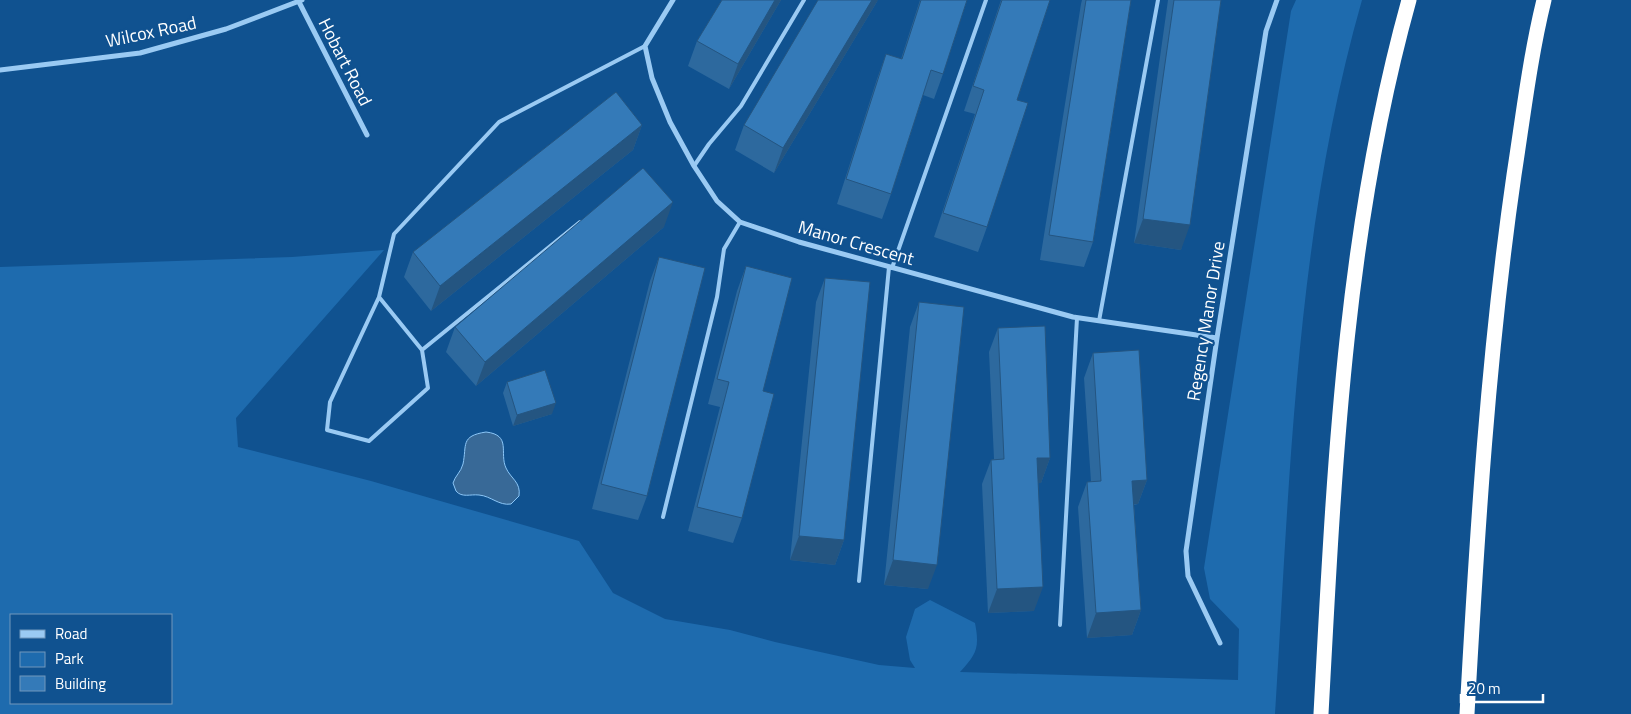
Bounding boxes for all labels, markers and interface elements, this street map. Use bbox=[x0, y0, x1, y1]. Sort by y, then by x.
street label: Wilcox Road bbox=[103, 9, 199, 54]
street label: Hobart Road bbox=[312, 13, 379, 110]
street label: Manor Crescent bbox=[795, 213, 918, 272]
street label: Regency Manor Drive bbox=[1180, 239, 1231, 403]
legend bbox=[10, 614, 172, 704]
text: Road bbox=[55, 622, 87, 645]
text: Park bbox=[55, 647, 84, 670]
text: Building bbox=[55, 672, 106, 695]
scale bar bbox=[1461, 672, 1544, 704]
text: 20 m bbox=[1468, 677, 1501, 700]

